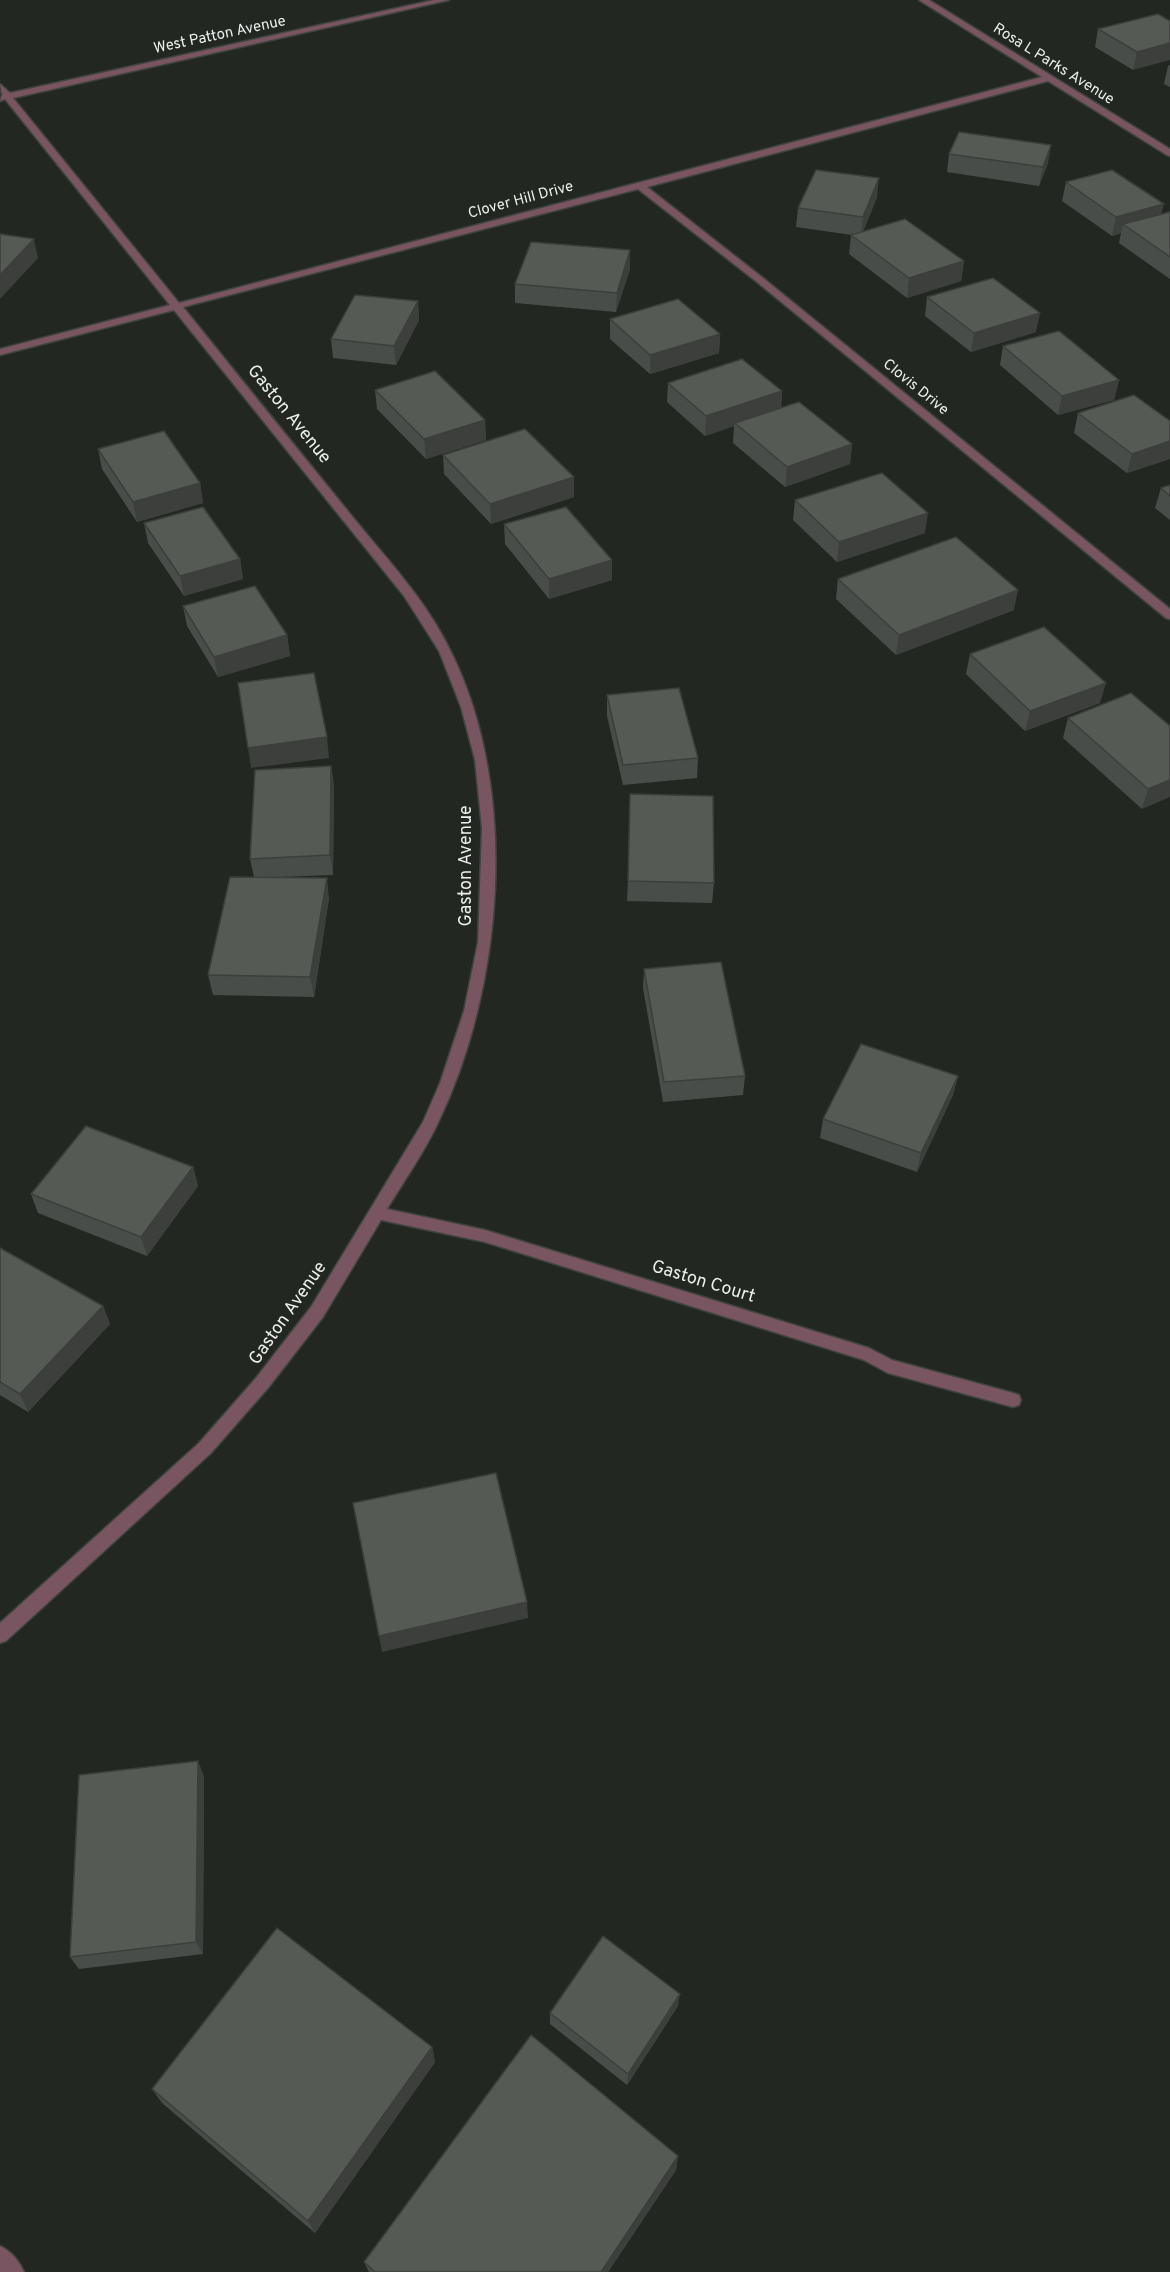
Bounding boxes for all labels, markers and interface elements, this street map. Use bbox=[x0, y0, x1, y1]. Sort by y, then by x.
street label: West Patton Avenue bbox=[152, 13, 288, 59]
street label: Rosa L Parks Avenue bbox=[989, 20, 1117, 110]
street label: Clover Hill Drive bbox=[466, 178, 576, 224]
street label: Clovis Drive bbox=[878, 356, 952, 420]
street label: Gaston Avenue bbox=[241, 361, 335, 469]
street label: Gaston Avenue bbox=[456, 805, 478, 927]
street label: Gaston Court bbox=[649, 1257, 757, 1309]
street label: Gaston Avenue bbox=[245, 1258, 333, 1370]

